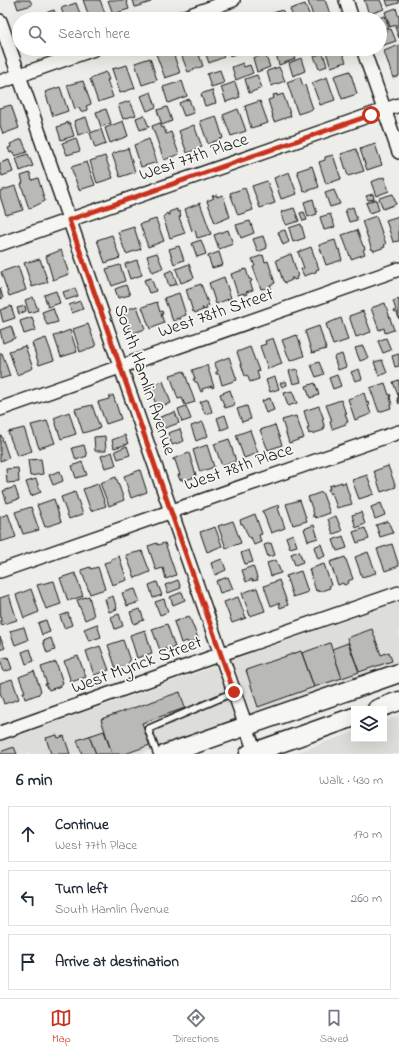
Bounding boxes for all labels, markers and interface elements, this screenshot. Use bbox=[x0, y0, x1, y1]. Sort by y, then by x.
search box bbox=[12, 12, 387, 56]
icon: search bbox=[26, 23, 48, 45]
text: Search here bbox=[58, 23, 130, 45]
route start bbox=[362, 106, 380, 124]
street label: West 77th Place bbox=[136, 127, 253, 189]
street label: West 78th Street bbox=[155, 282, 277, 346]
street label: South Hamlin Avenue bbox=[106, 301, 182, 460]
street label: West 78th Place bbox=[181, 437, 298, 499]
street label: West Myrick Street bbox=[68, 630, 206, 702]
route end bbox=[225, 683, 243, 701]
map controls bbox=[351, 706, 387, 742]
button: layers bbox=[351, 706, 387, 742]
text: 6 min bbox=[16, 768, 52, 793]
text: Walk · 430 m bbox=[319, 771, 383, 790]
text: Continue bbox=[55, 814, 109, 836]
icon: ahead bbox=[17, 823, 39, 845]
text: 170 m bbox=[354, 825, 382, 844]
text: West 77th Place bbox=[55, 836, 137, 855]
text: Turn left bbox=[55, 878, 108, 900]
icon: left bbox=[17, 887, 39, 909]
text: 260 m bbox=[351, 889, 382, 908]
text: South Hamlin Avenue bbox=[55, 900, 169, 919]
icon: arrive bbox=[17, 951, 39, 973]
text: Arrive at destination bbox=[55, 951, 179, 973]
tab: Map bbox=[50, 1007, 72, 1047]
tab: Directions bbox=[173, 1007, 219, 1047]
tab: Saved bbox=[320, 1007, 349, 1047]

